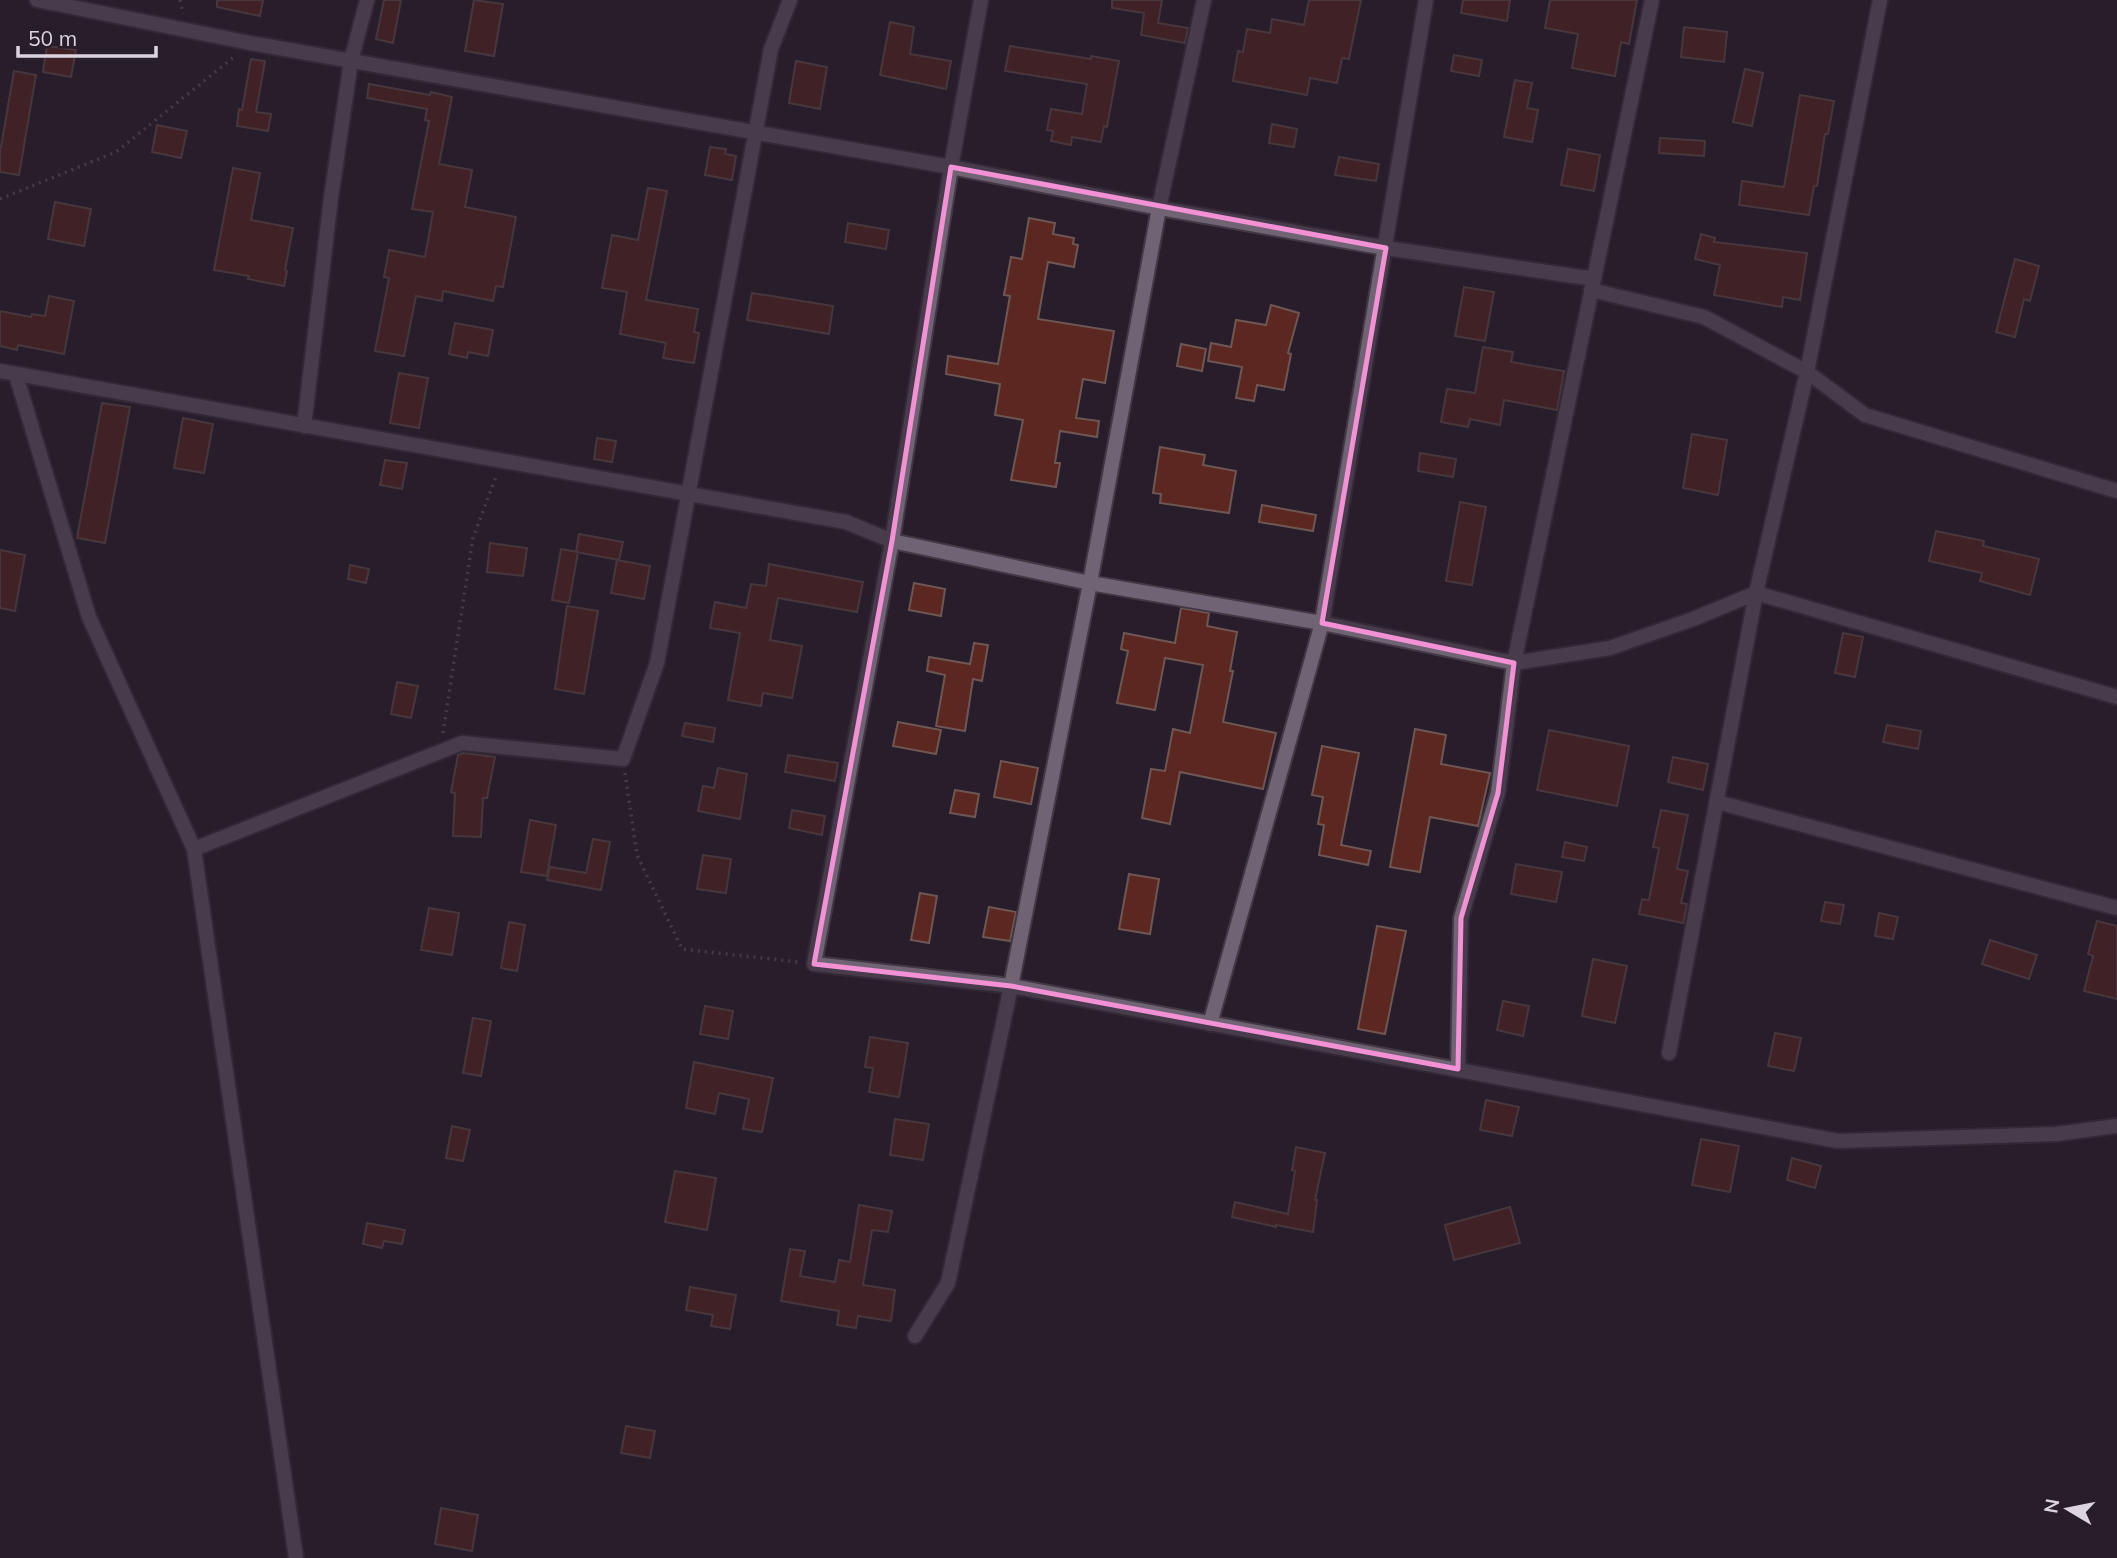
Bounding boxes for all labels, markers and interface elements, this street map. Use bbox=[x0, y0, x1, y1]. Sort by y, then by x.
scale bar bbox=[18, 14, 156, 58]
text: 50 m bbox=[28, 25, 77, 51]
north arrow bbox=[2033, 1474, 2103, 1544]
text: N bbox=[2038, 1497, 2064, 1515]

